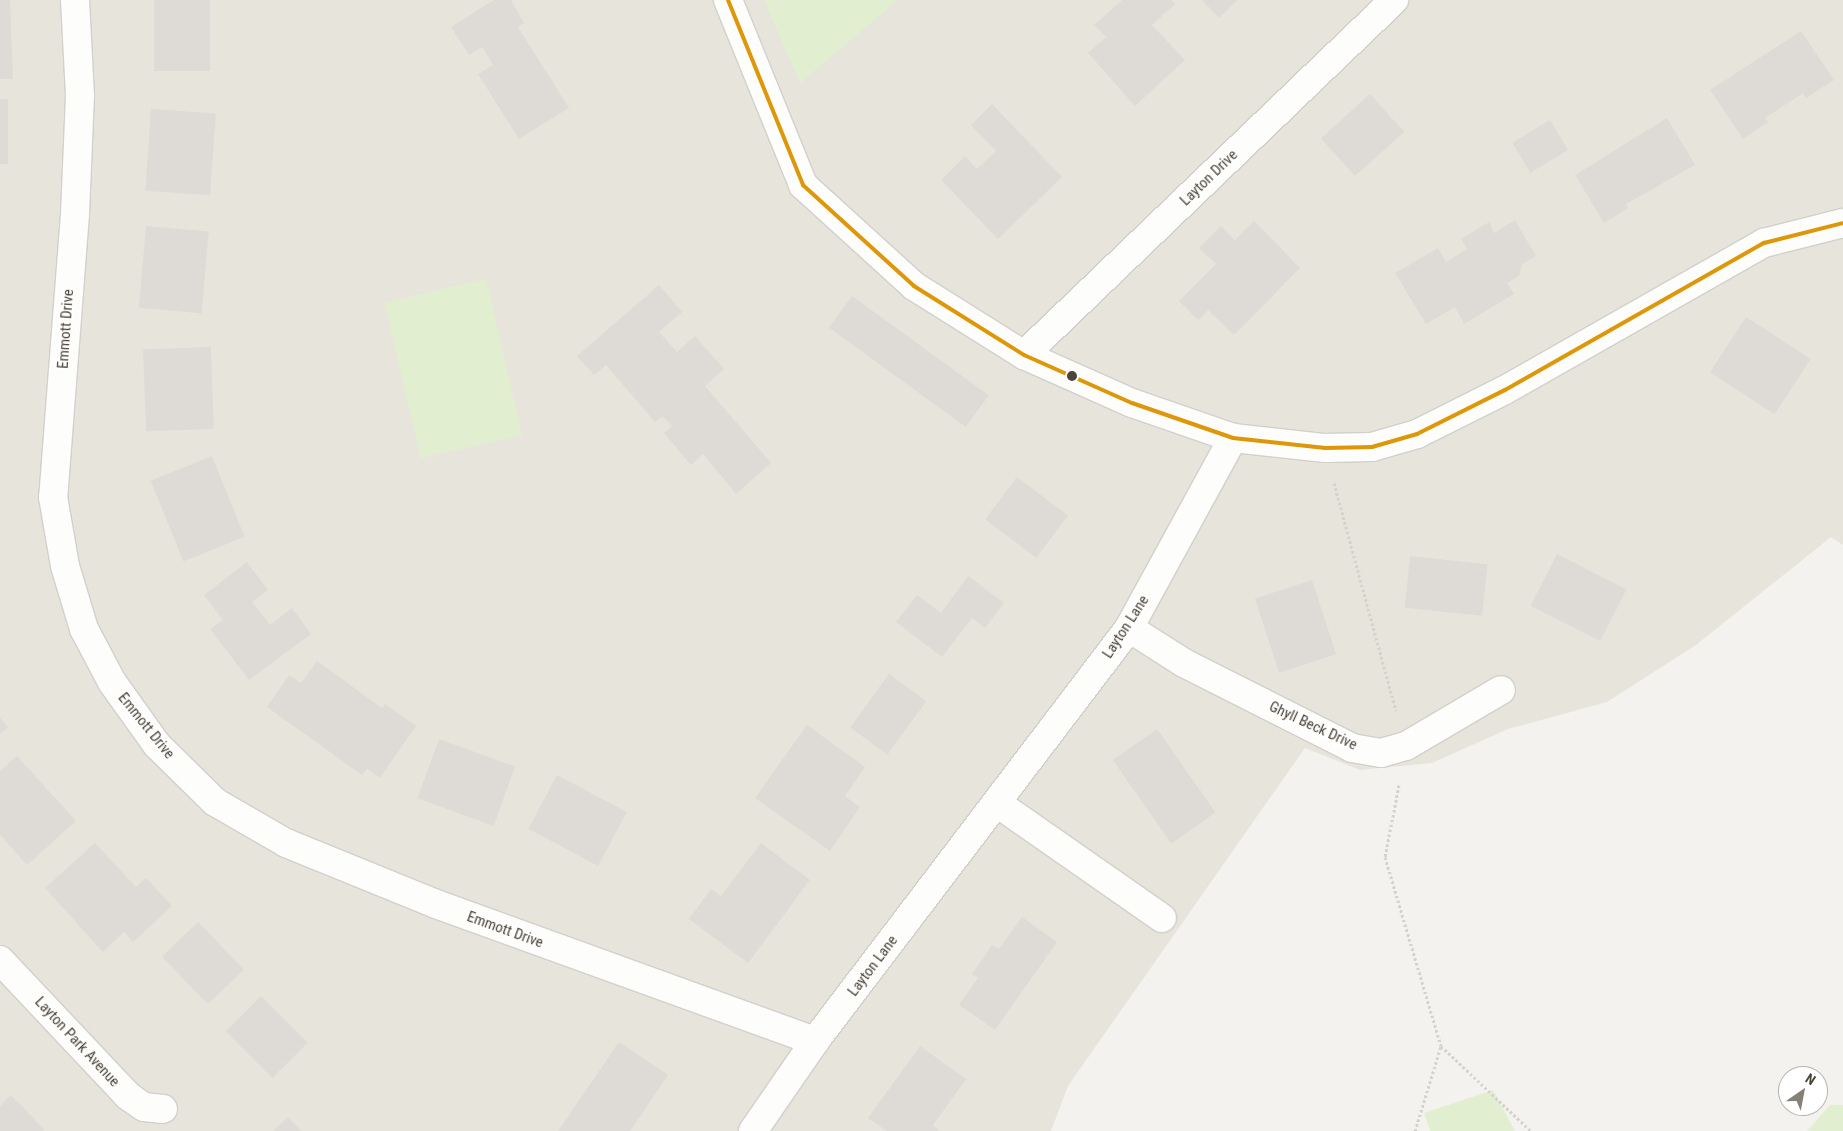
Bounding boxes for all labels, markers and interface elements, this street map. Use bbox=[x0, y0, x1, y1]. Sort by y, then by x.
street label: Layton Drive bbox=[1177, 146, 1241, 210]
street label: Emmott Drive bbox=[54, 289, 78, 369]
unlabelled marker bbox=[1067, 371, 1077, 381]
street label: Layton Lane bbox=[1099, 592, 1153, 662]
street label: Emmott Drive bbox=[114, 689, 178, 763]
street label: Ghyll Beck Drive bbox=[1266, 698, 1360, 754]
street label: Emmott Drive bbox=[464, 908, 546, 952]
street label: Layton Lane bbox=[844, 932, 902, 1000]
street label: Layton Park Avenue bbox=[31, 993, 123, 1091]
north arrow bbox=[1778, 1066, 1828, 1116]
text: N bbox=[1803, 1070, 1819, 1088]

